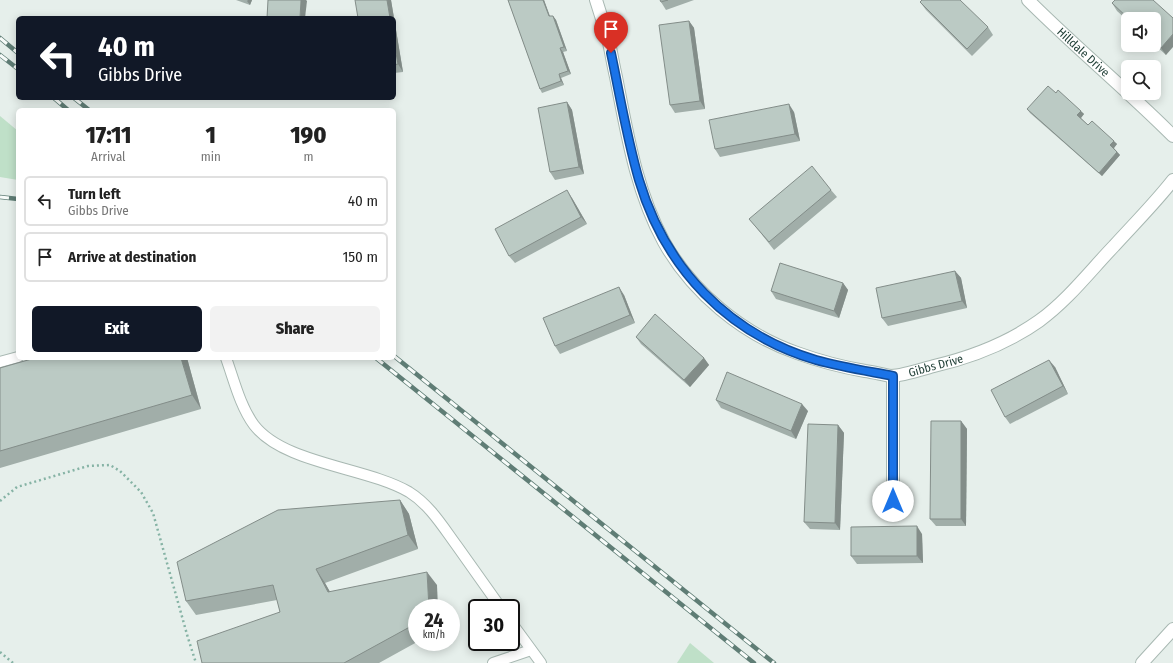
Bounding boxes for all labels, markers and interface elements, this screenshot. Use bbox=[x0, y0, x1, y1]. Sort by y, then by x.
pin bbox=[594, 12, 628, 53]
map controls bbox=[1121, 12, 1161, 100]
button: sound bbox=[1121, 12, 1161, 52]
icon: arrive bbox=[600, 18, 622, 40]
street label: Hilldale Drive bbox=[1054, 25, 1112, 80]
text: 40 m bbox=[98, 30, 155, 63]
icon: left bbox=[32, 32, 84, 84]
button: search bbox=[1121, 60, 1161, 100]
text: Gibbs Drive bbox=[98, 64, 182, 86]
text: 17:11 bbox=[85, 121, 131, 149]
text: 1 bbox=[206, 121, 216, 149]
text: 190 bbox=[290, 121, 327, 149]
text: Arrival bbox=[91, 149, 126, 164]
text: min bbox=[201, 149, 221, 164]
text: m bbox=[303, 149, 313, 164]
text: Turn left bbox=[68, 185, 121, 203]
icon: left bbox=[34, 190, 56, 212]
text: 40 m bbox=[348, 192, 378, 210]
text: Gibbs Drive bbox=[68, 203, 129, 218]
icon: arrive bbox=[34, 246, 56, 268]
text: Arrive at destination bbox=[68, 248, 196, 266]
text: 150 m bbox=[342, 248, 378, 266]
button: Exit bbox=[32, 306, 202, 352]
button: Share bbox=[210, 306, 380, 352]
street label: Gibbs Drive bbox=[907, 351, 965, 380]
position arrow bbox=[872, 480, 914, 522]
speed limit sign: 30 bbox=[468, 599, 520, 651]
text: 24 bbox=[424, 608, 444, 632]
text: km/h bbox=[423, 629, 445, 641]

